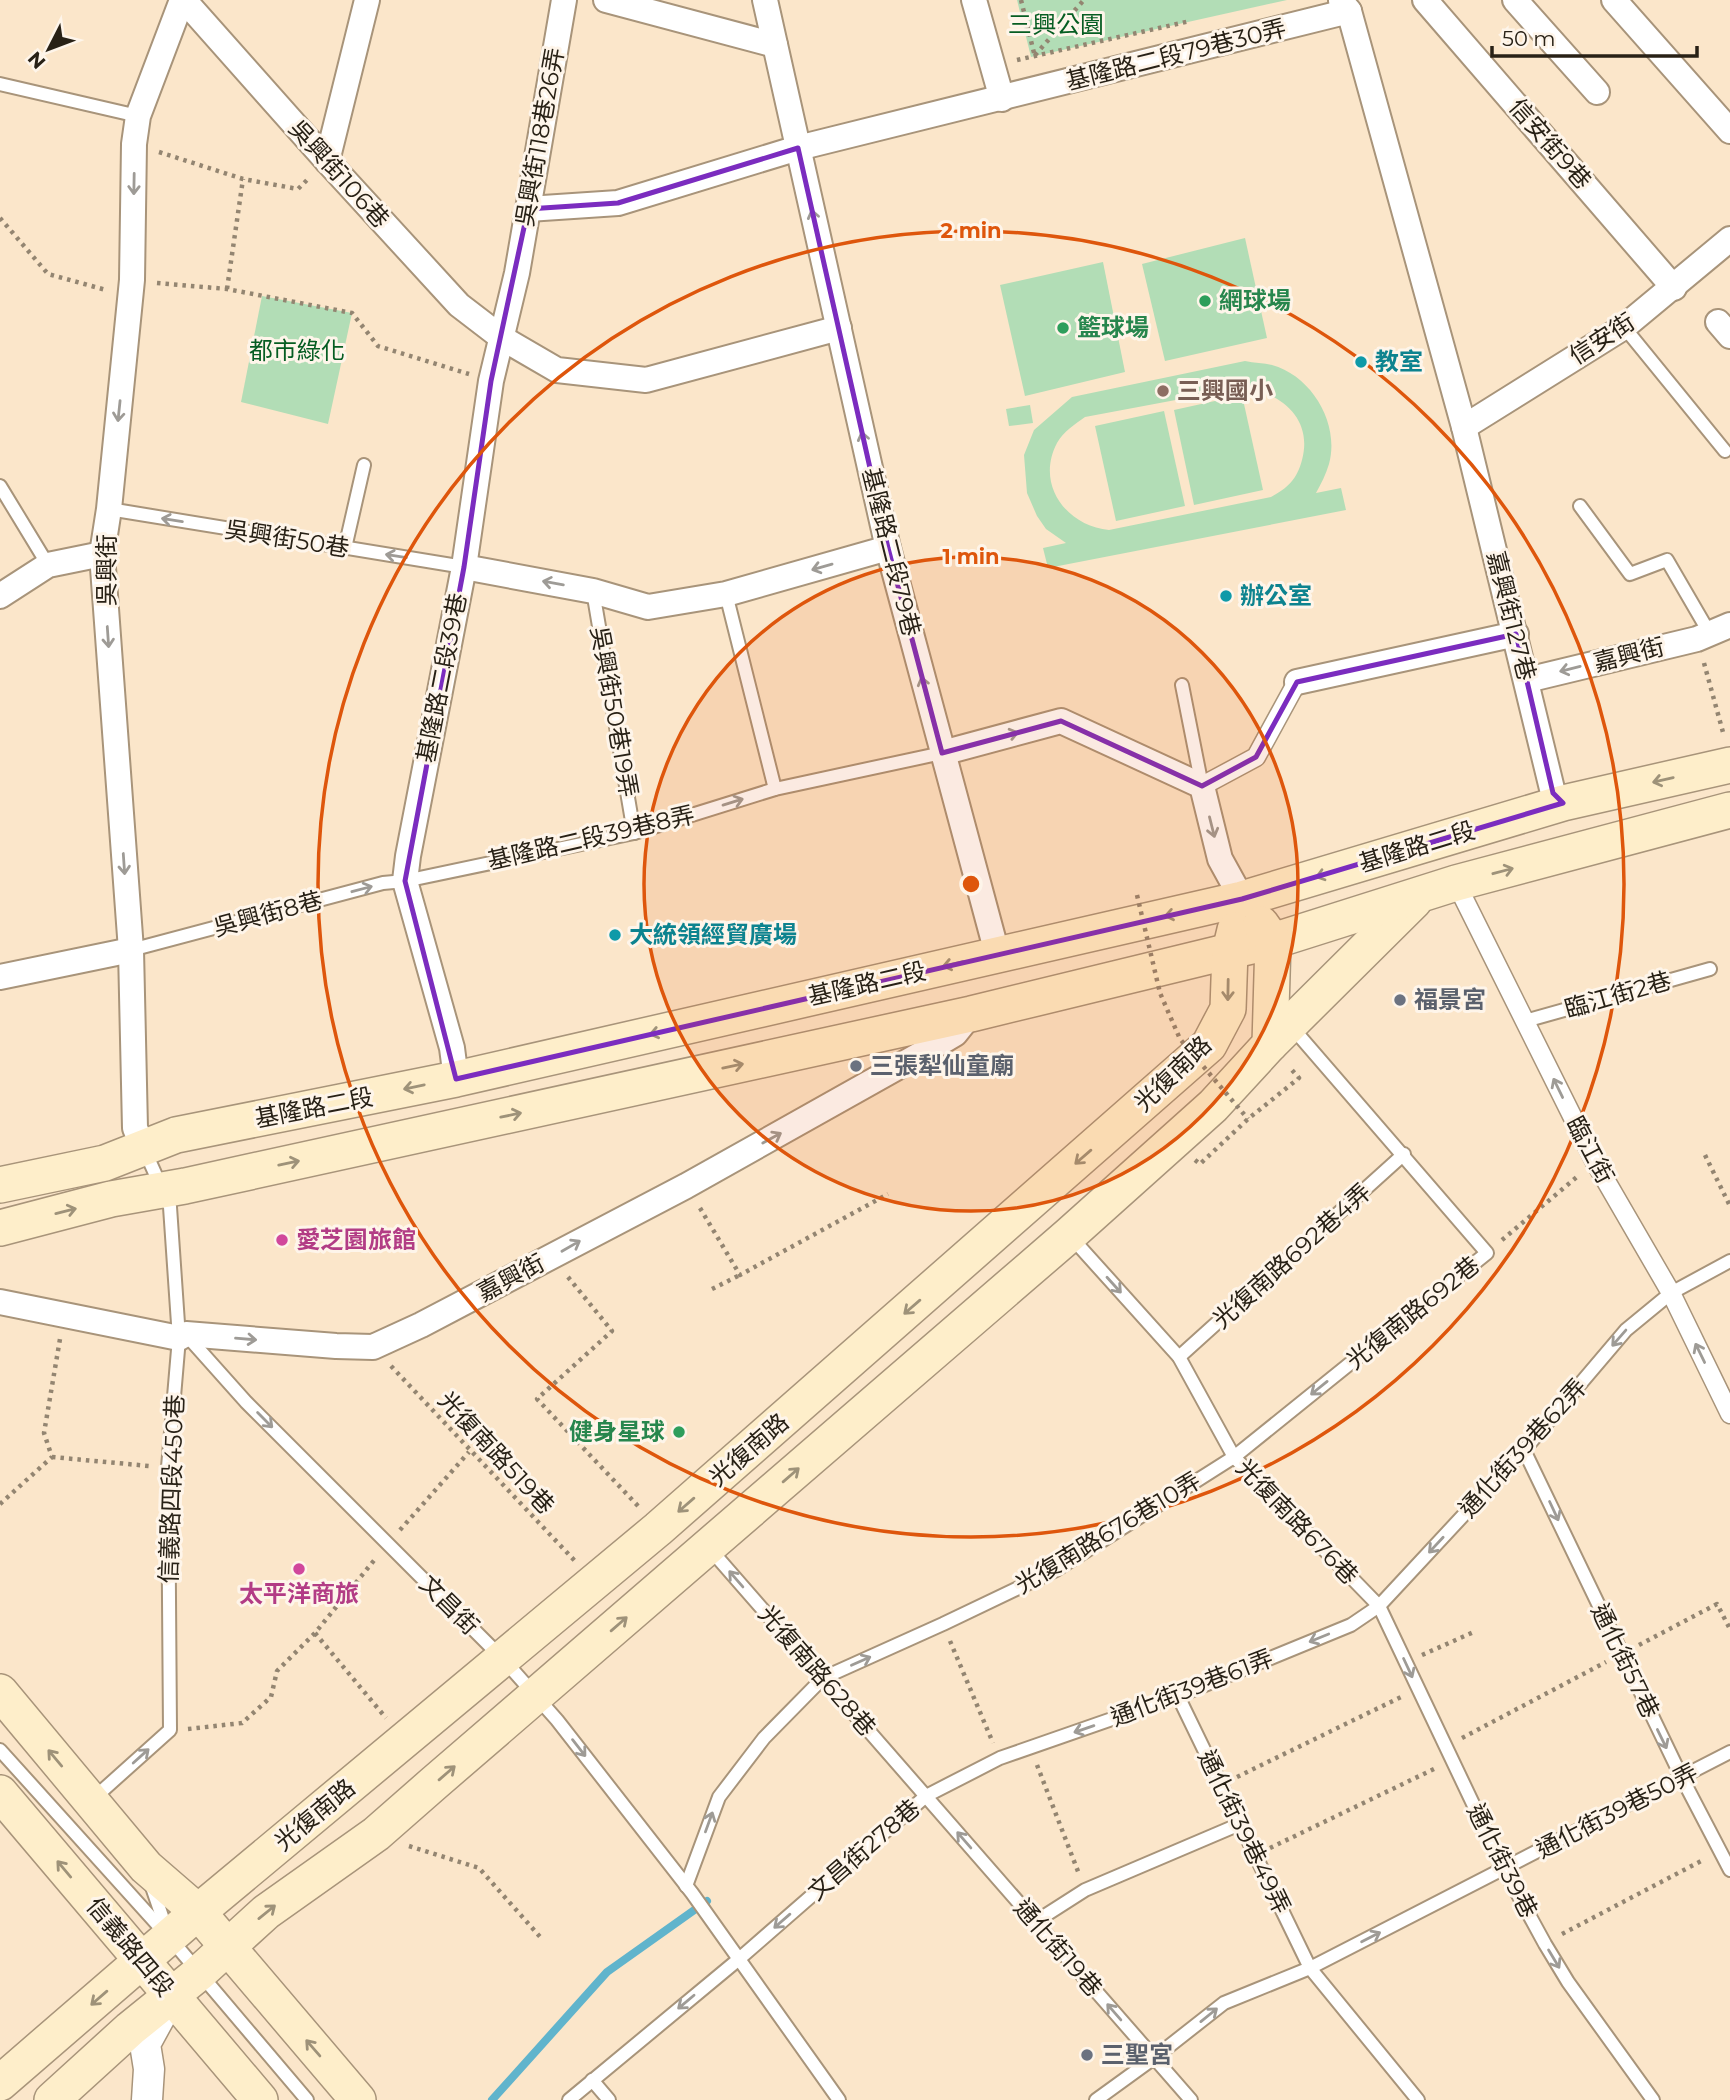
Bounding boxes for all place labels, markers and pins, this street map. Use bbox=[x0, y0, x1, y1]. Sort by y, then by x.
place label: 網球場 bbox=[1219, 286, 1291, 315]
marker: 網球場 bbox=[1197, 293, 1213, 309]
place label: 籃球場 bbox=[1077, 313, 1149, 342]
marker: 籃球場 bbox=[1055, 320, 1071, 336]
place label: 教室 bbox=[1375, 347, 1423, 376]
marker: 教室 bbox=[1353, 354, 1369, 370]
place label: 三興國小 bbox=[1177, 376, 1273, 405]
marker: 三興國小 bbox=[1155, 383, 1171, 399]
place label: 辦公室 bbox=[1240, 581, 1312, 610]
marker: 辦公室 bbox=[1218, 588, 1234, 604]
centre of rings bbox=[959, 872, 983, 896]
place label: 大統領經貿廣場 bbox=[629, 920, 797, 949]
marker: 大統領經貿廣場 bbox=[607, 927, 623, 943]
place label: 福景宮 bbox=[1414, 985, 1486, 1014]
marker: 福景宮 bbox=[1392, 992, 1408, 1008]
place label: 三張犁仙童廟 bbox=[870, 1051, 1014, 1080]
marker: 三張犁仙童廟 bbox=[848, 1058, 864, 1074]
place label: 愛芝園旅館 bbox=[296, 1225, 416, 1254]
marker: 愛芝園旅館 bbox=[274, 1232, 290, 1248]
place label: 健身星球 bbox=[569, 1417, 665, 1446]
marker: 健身星球 bbox=[671, 1424, 687, 1440]
marker: 太平洋商旅 bbox=[291, 1561, 307, 1577]
place label: 太平洋商旅 bbox=[239, 1579, 359, 1608]
place label: 三聖宮 bbox=[1101, 2040, 1173, 2069]
marker: 三聖宮 bbox=[1079, 2047, 1095, 2063]

